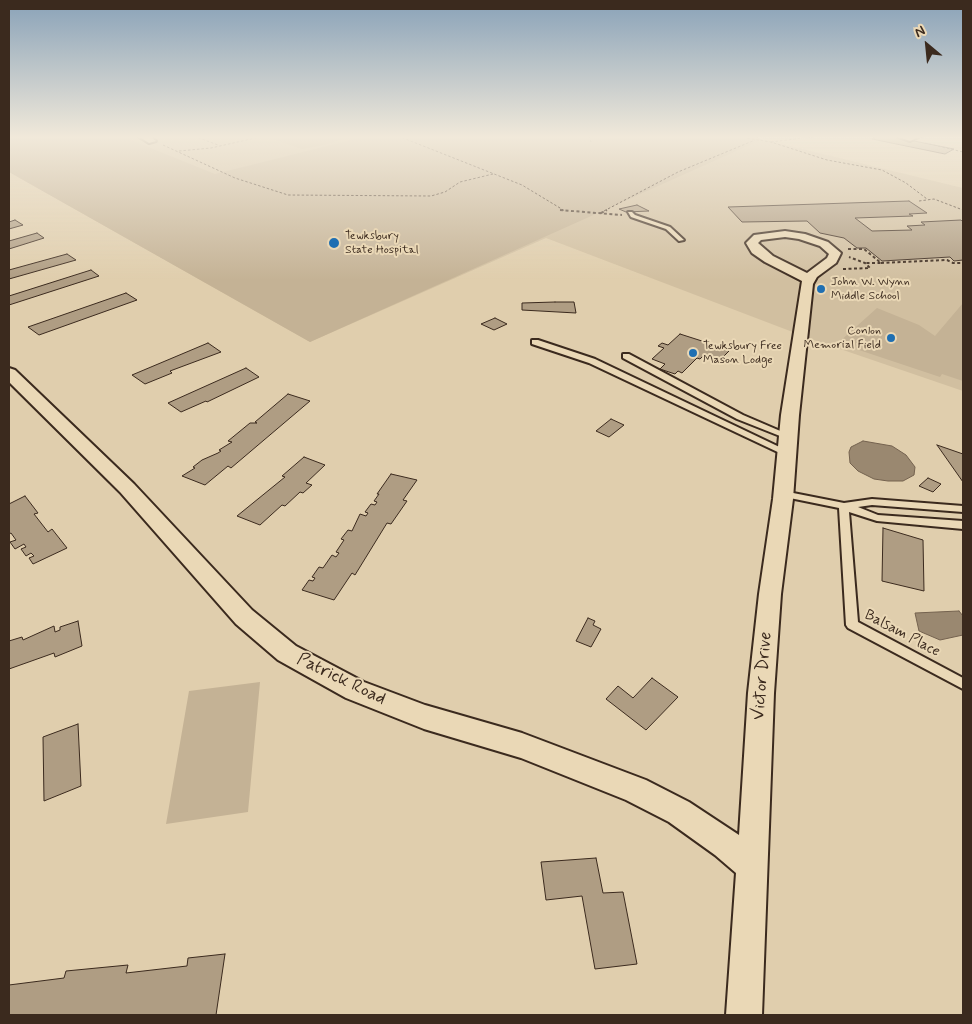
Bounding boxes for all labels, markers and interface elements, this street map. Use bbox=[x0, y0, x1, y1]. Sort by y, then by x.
north arrow bbox=[902, 20, 952, 70]
text: N bbox=[912, 22, 928, 42]
place label: Tewksbury State Hospital bbox=[345, 229, 419, 257]
marker: Tewksbury State Hospital bbox=[327, 236, 341, 250]
place label: John W. Wynn Middle School bbox=[831, 275, 910, 303]
marker: John W. Wynn Middle School bbox=[815, 283, 827, 295]
place label: Conlon Memorial Field bbox=[803, 324, 881, 352]
marker: Conlon Memorial Field bbox=[885, 332, 897, 344]
place label: Tewksbury Free Mason Lodge bbox=[703, 339, 782, 367]
marker: Tewksbury Free Mason Lodge bbox=[687, 347, 699, 359]
street label: Balsam Place bbox=[861, 607, 943, 661]
street label: Victor Drive bbox=[748, 631, 778, 721]
street label: Patrick Road bbox=[293, 649, 389, 711]

